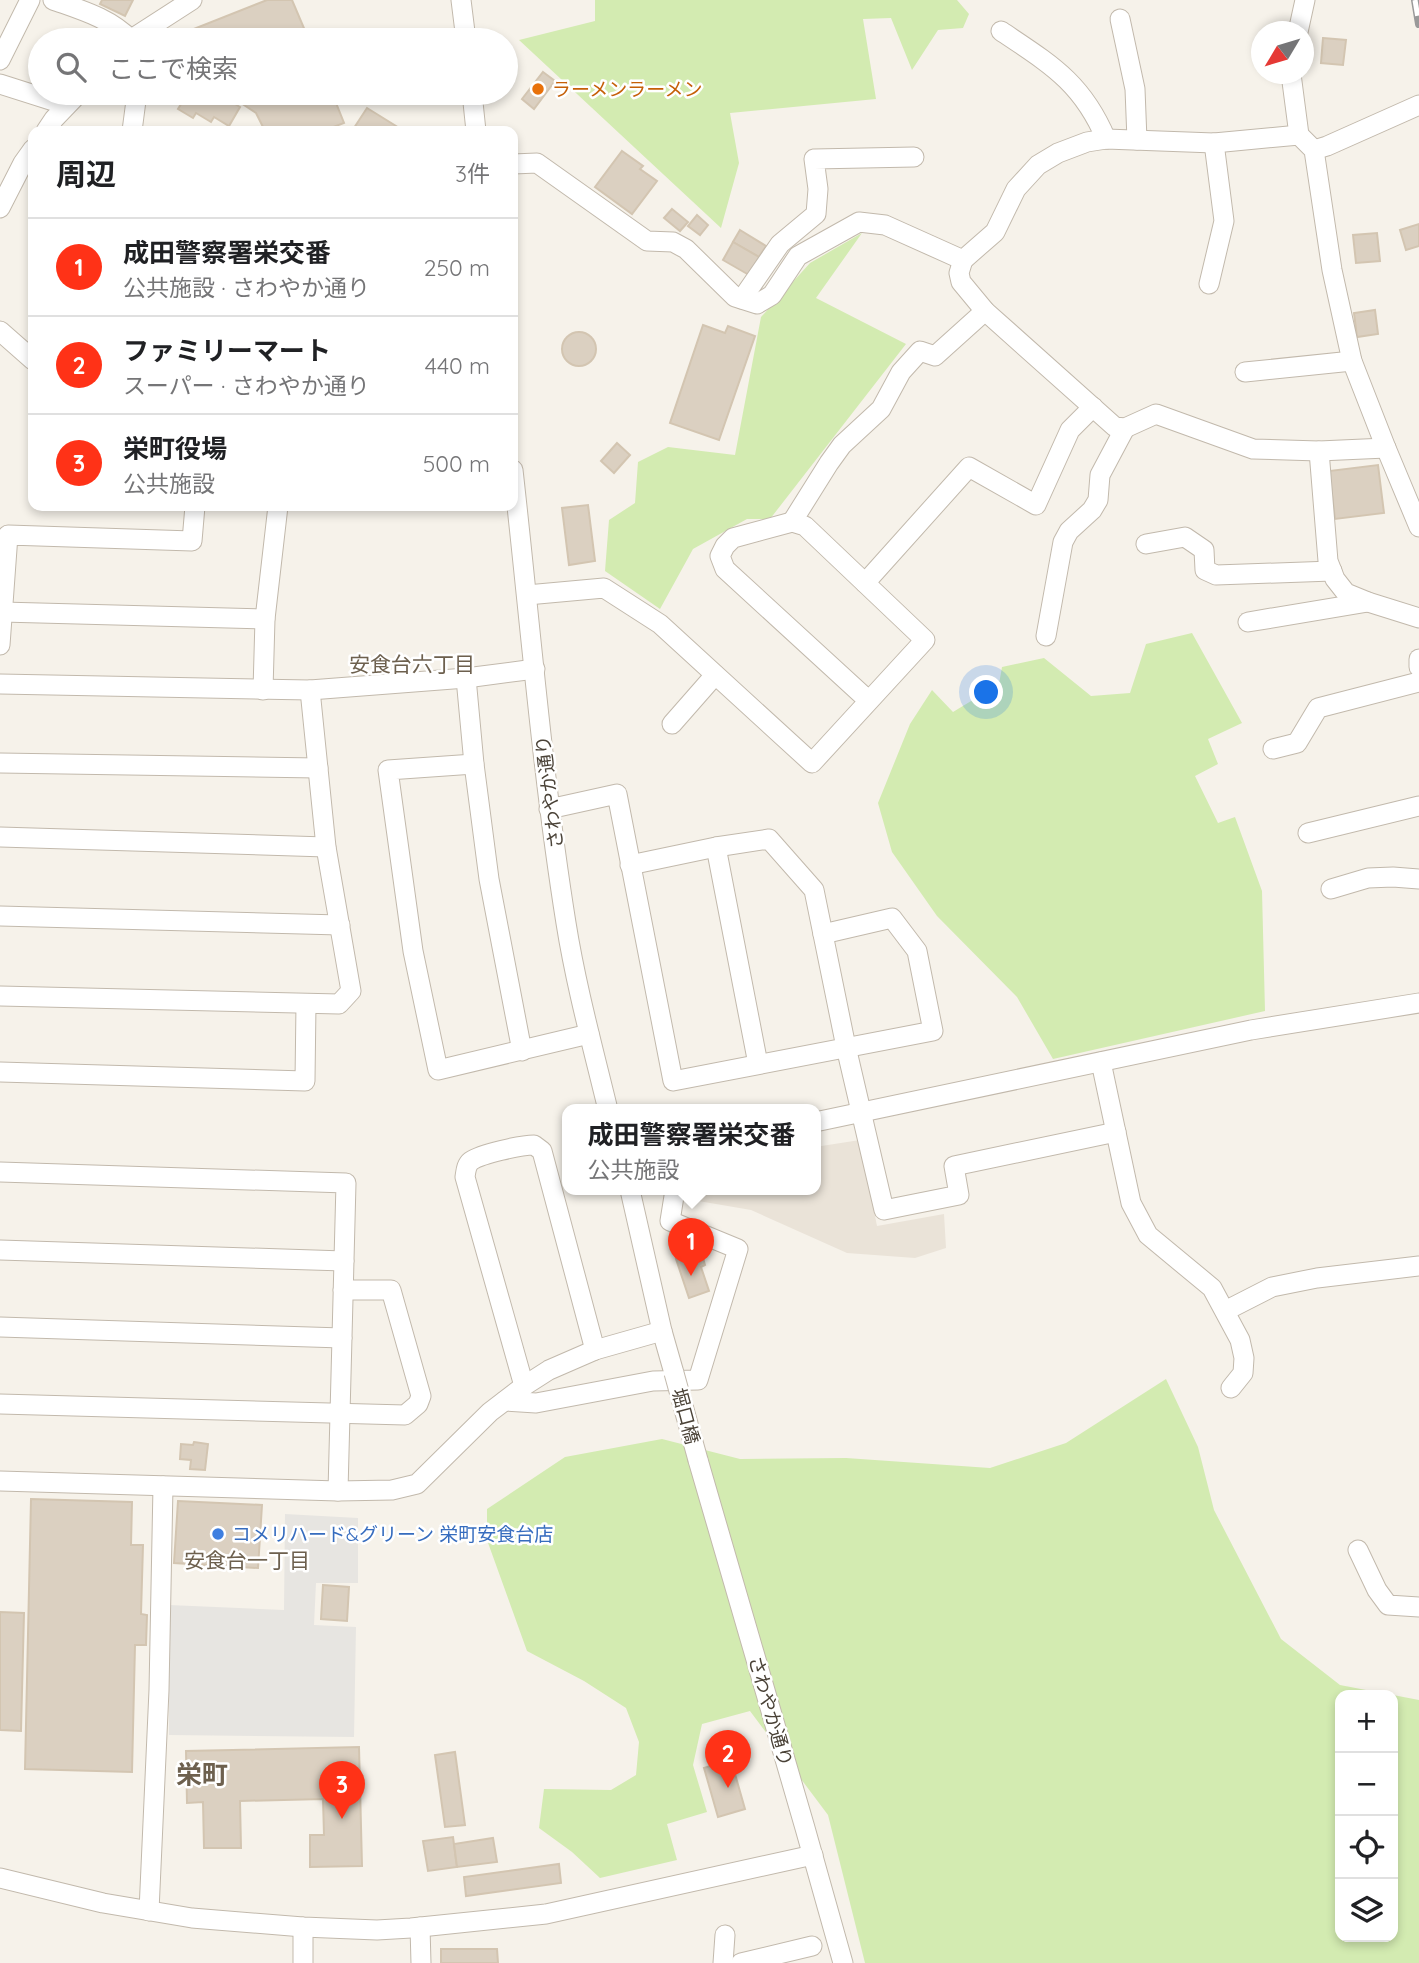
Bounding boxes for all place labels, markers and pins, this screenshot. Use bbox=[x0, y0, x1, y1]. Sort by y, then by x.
place label: ラーメンラーメン bbox=[552, 77, 702, 101]
marker: ラーメンラーメン bbox=[530, 81, 546, 97]
pin: 1 bbox=[668, 1218, 714, 1276]
place label: コメリハード&グリーン 栄町安食台店 bbox=[232, 1522, 553, 1546]
marker: コメリハード&グリーン 栄町安食台店 bbox=[210, 1526, 226, 1542]
pin: 2 bbox=[705, 1730, 751, 1788]
pin: 3 bbox=[319, 1761, 365, 1819]

